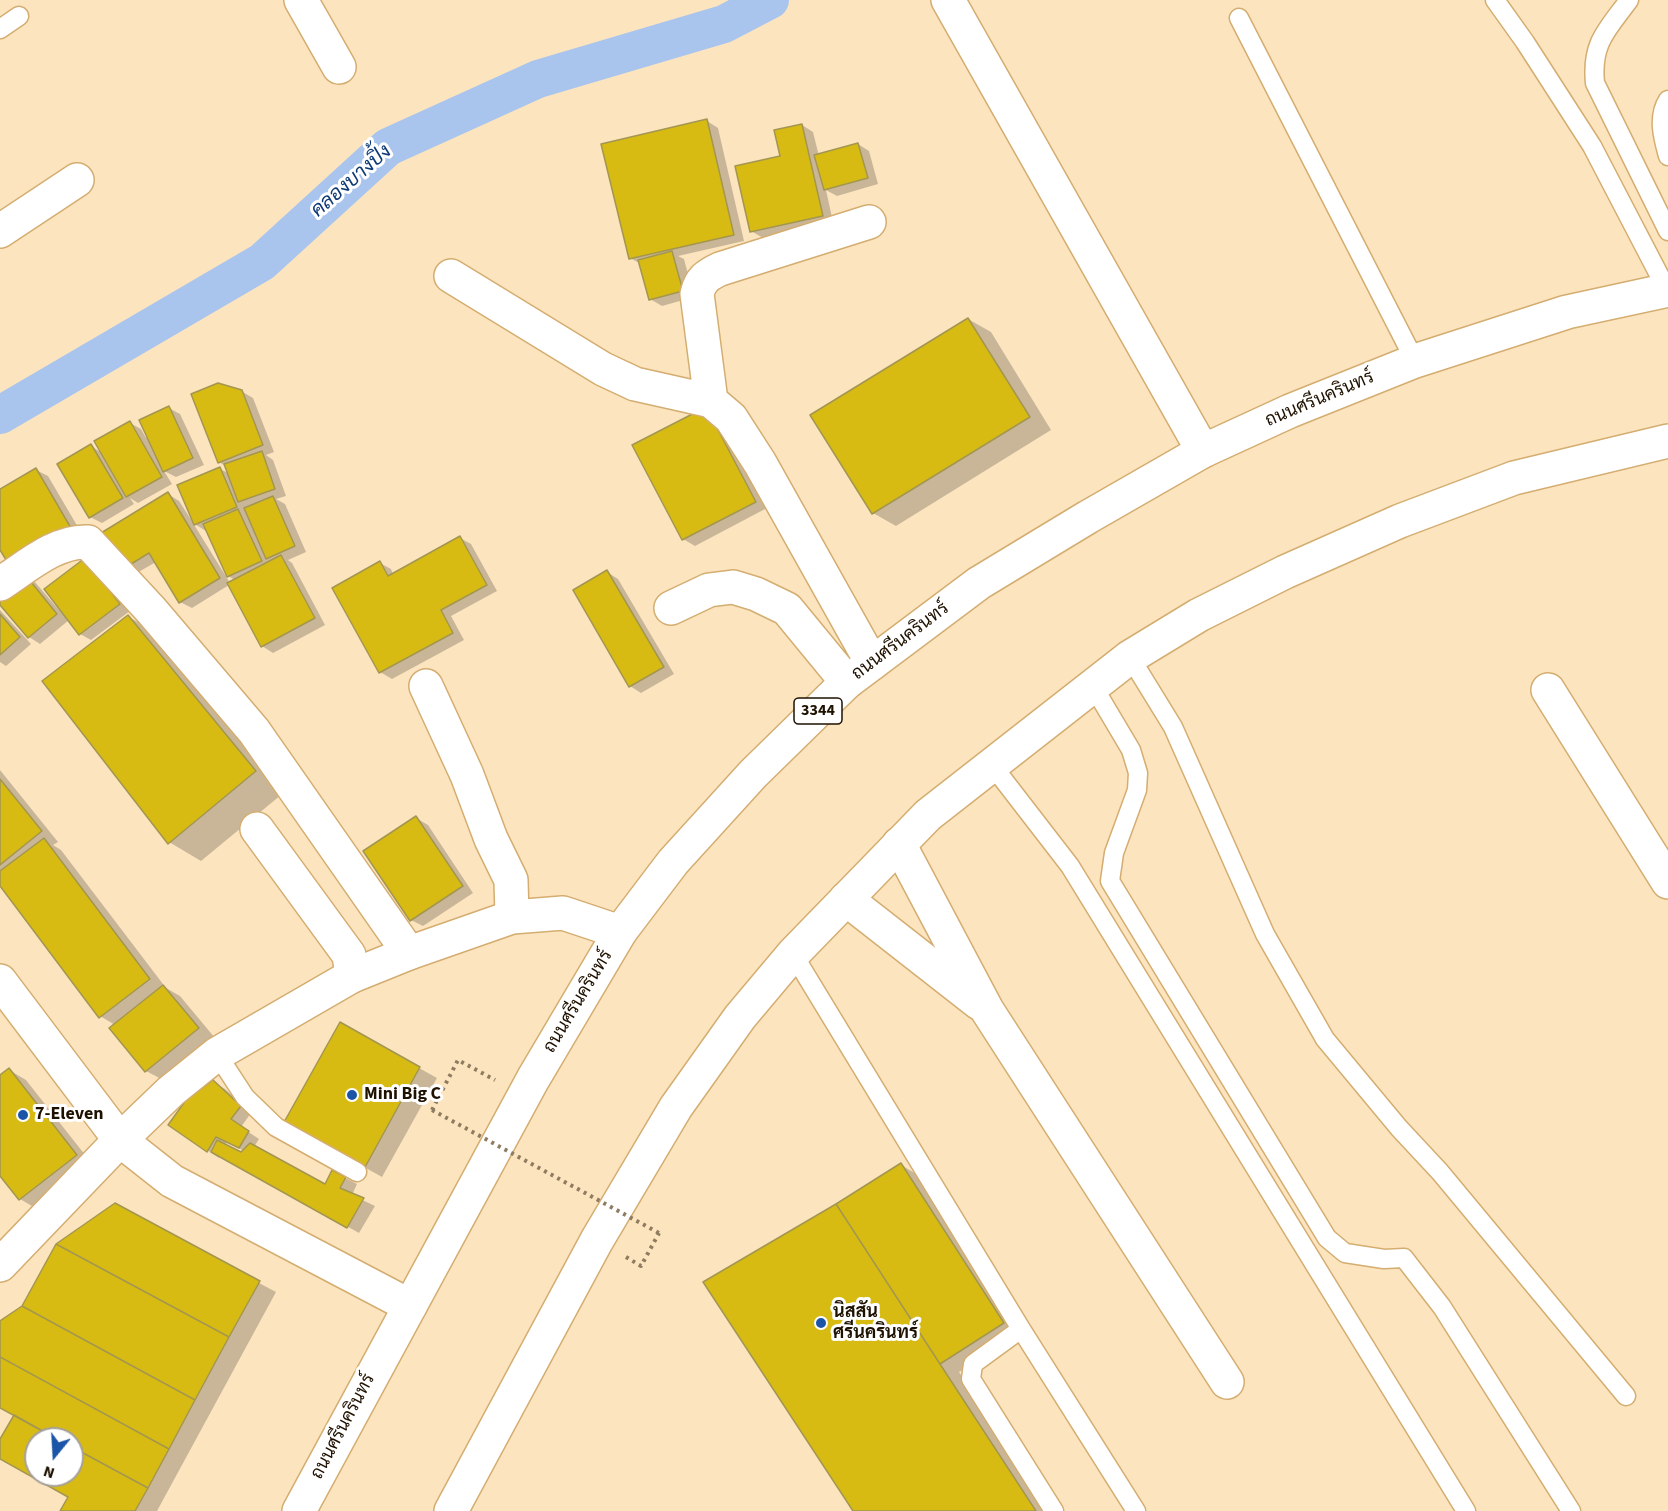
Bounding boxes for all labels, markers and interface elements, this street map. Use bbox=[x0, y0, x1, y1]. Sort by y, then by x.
water label: คลองบางปิ้ง bbox=[307, 141, 397, 223]
street label: ถนนศรีนครินทร์ bbox=[1262, 367, 1378, 433]
street label: ถนนศรีนครินทร์ bbox=[848, 598, 954, 686]
road number: 3344 bbox=[794, 698, 842, 724]
street label: ถนนศรีนครินทร์ bbox=[540, 947, 618, 1057]
place label: Mini Big C bbox=[364, 1084, 441, 1106]
marker: Mini Big C bbox=[345, 1088, 359, 1102]
place label: 7-Eleven bbox=[35, 1104, 104, 1126]
marker: 7-Eleven bbox=[16, 1108, 30, 1122]
place label: นิสสัน ศรีนครินทร์ bbox=[833, 1302, 918, 1344]
marker: นิสสัน ศรีนครินทร์ bbox=[814, 1316, 828, 1330]
street label: ถนนศรีนครินทร์ bbox=[307, 1371, 381, 1483]
north arrow bbox=[24, 1427, 84, 1487]
text: N bbox=[41, 1460, 58, 1484]

